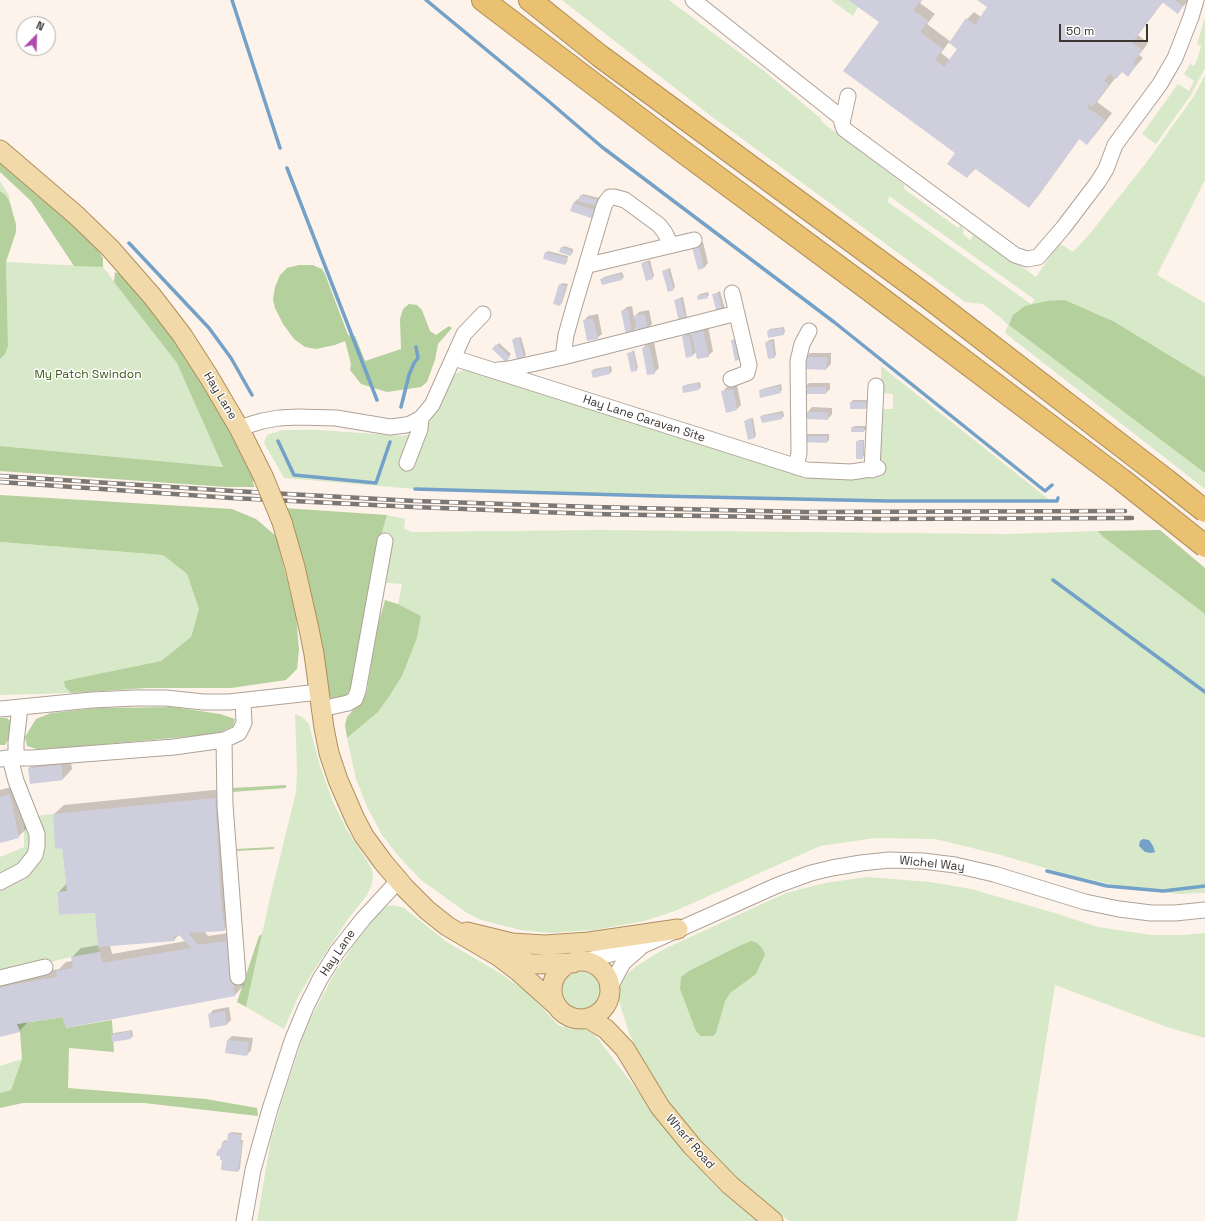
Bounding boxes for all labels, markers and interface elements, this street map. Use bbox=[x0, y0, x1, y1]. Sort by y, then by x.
north arrow bbox=[16, 16, 56, 56]
scale bar bbox=[1061, 16, 1150, 42]
text: N bbox=[34, 18, 46, 34]
text: 50 m bbox=[1066, 23, 1094, 39]
park label: My Patch Swindon bbox=[34, 368, 142, 382]
street label: Hay Lane bbox=[200, 370, 240, 422]
street label: Hay Lane Caravan Site bbox=[581, 392, 707, 446]
street label: Wichel Way bbox=[899, 853, 965, 875]
street label: Hay Lane bbox=[317, 927, 359, 979]
street label: Wharf Road bbox=[663, 1112, 717, 1172]

